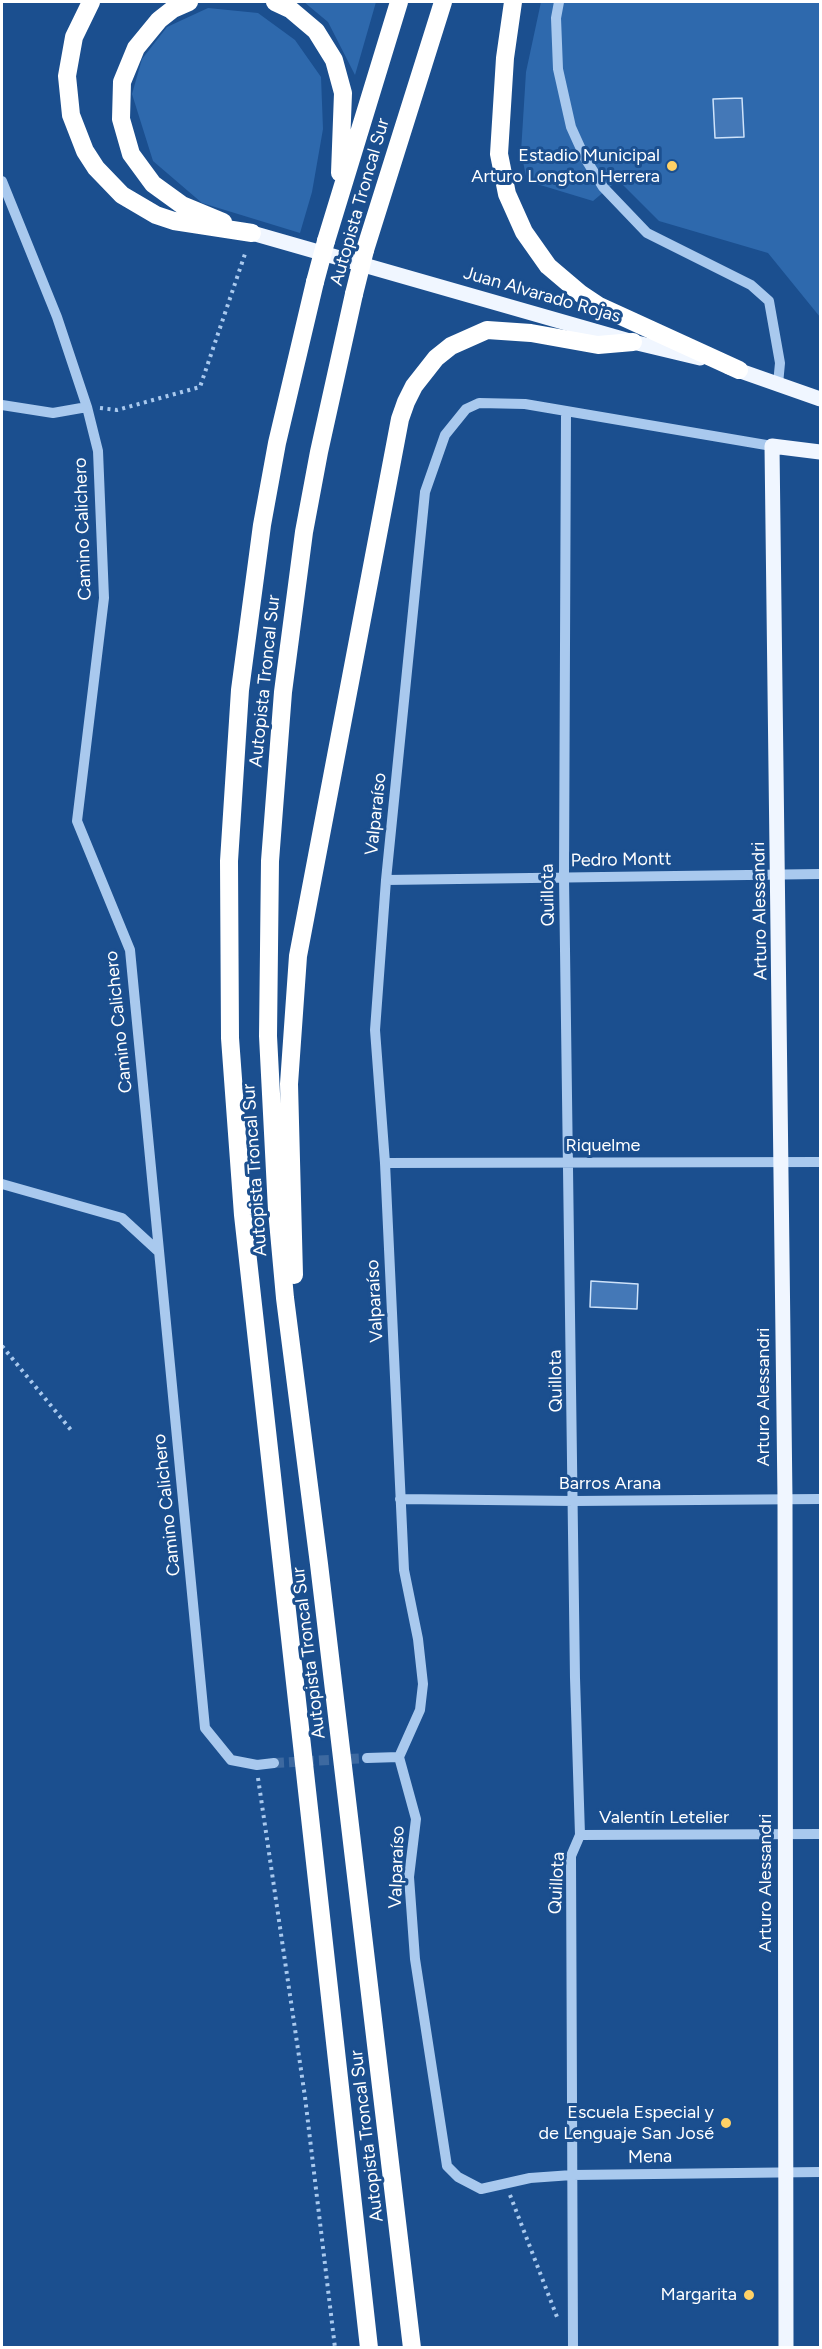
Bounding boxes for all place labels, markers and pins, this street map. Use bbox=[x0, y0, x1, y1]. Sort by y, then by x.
place label: Estadio Municipal Arturo Longton Herrera bbox=[471, 145, 660, 188]
marker: Estadio Municipal Arturo Longton Herrera bbox=[665, 159, 679, 173]
place label: Escuela Especial y de Lenguaje San José bbox=[538, 2102, 714, 2144]
marker: Escuela Especial y de Lenguaje San José bbox=[719, 2116, 733, 2130]
place label: Margarita bbox=[661, 2284, 737, 2306]
marker: Margarita bbox=[742, 2288, 756, 2302]

